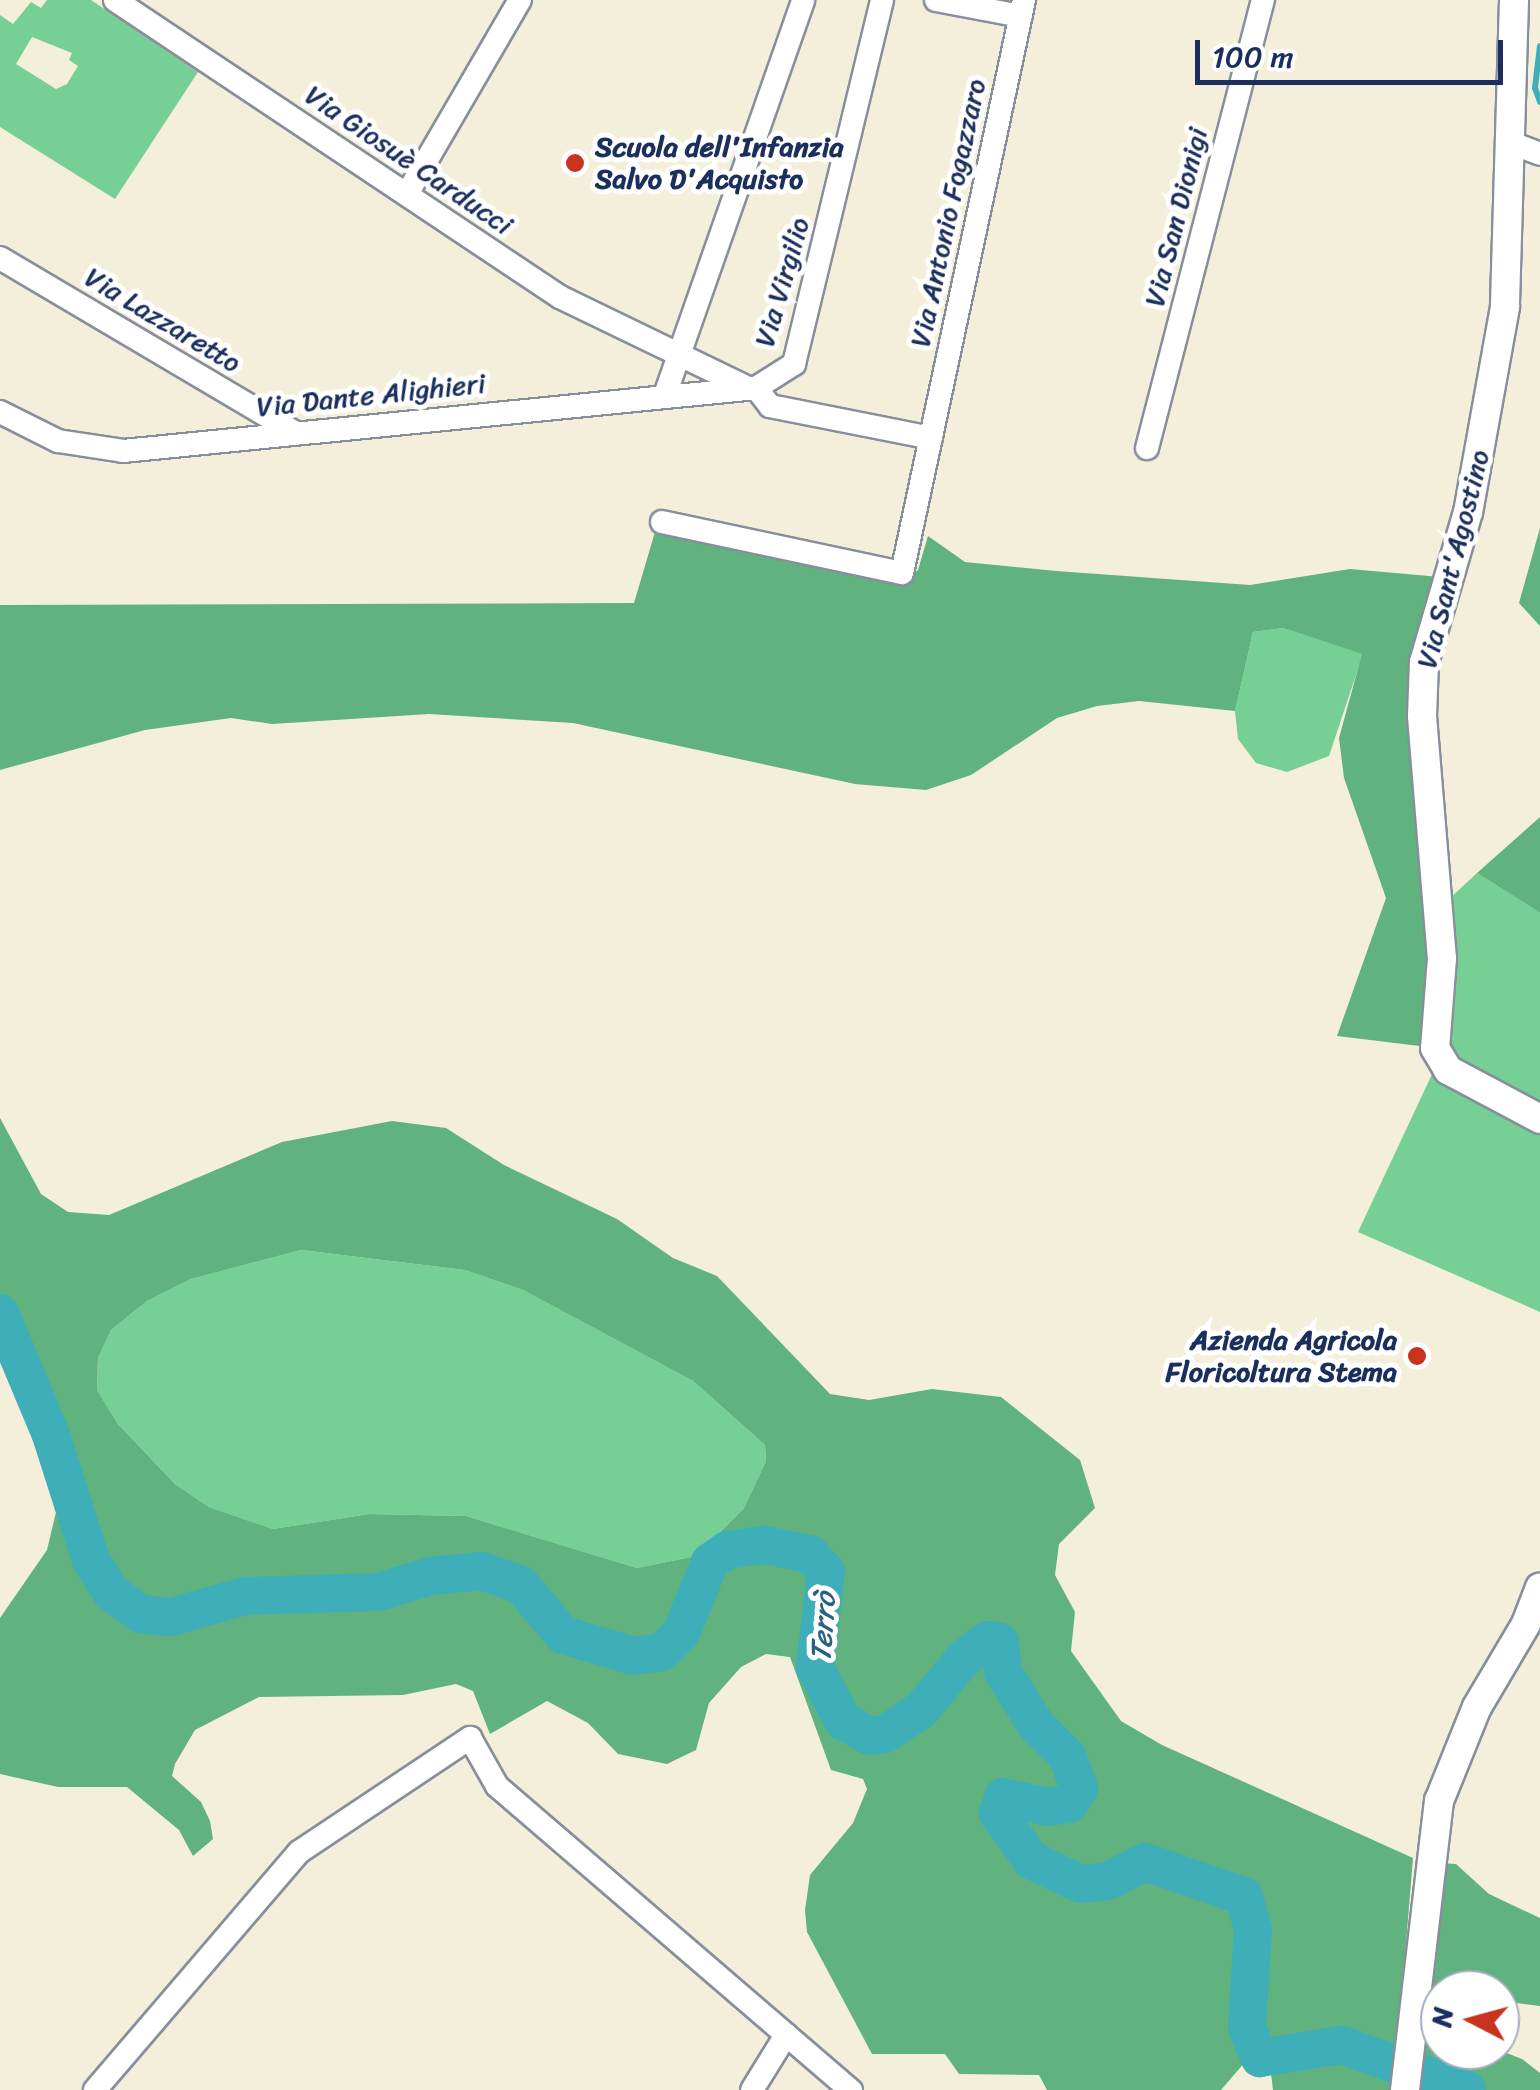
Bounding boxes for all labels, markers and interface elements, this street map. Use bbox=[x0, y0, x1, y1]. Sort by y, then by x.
scale bar bbox=[1200, 20, 1508, 82]
text: 100 m bbox=[1212, 30, 1294, 84]
street label: Via Antonio Fogazzaro bbox=[903, 76, 993, 350]
street label: Via Giosuè Carducci bbox=[299, 78, 519, 242]
street label: Via San Dionigi bbox=[1138, 124, 1214, 310]
place label: Scuola dell'Infanzia Salvo D'Acquisto bbox=[595, 130, 843, 196]
marker: Scuola dell'Infanzia Salvo D'Acquisto bbox=[564, 152, 586, 174]
street label: Via Virgilio bbox=[747, 213, 817, 351]
street label: Via Lazzaretto bbox=[79, 260, 247, 380]
street label: Via Dante Alighieri bbox=[255, 366, 487, 424]
street label: Via Sant'Agostino bbox=[1410, 446, 1496, 672]
place label: Azienda Agricola Floricoltura Stema bbox=[1165, 1323, 1397, 1389]
marker: Azienda Agricola Floricoltura Stema bbox=[1406, 1345, 1428, 1367]
water label: Terrò bbox=[803, 1591, 843, 1663]
north arrow bbox=[1420, 1970, 1520, 2070]
text: N bbox=[1416, 2005, 1467, 2029]

